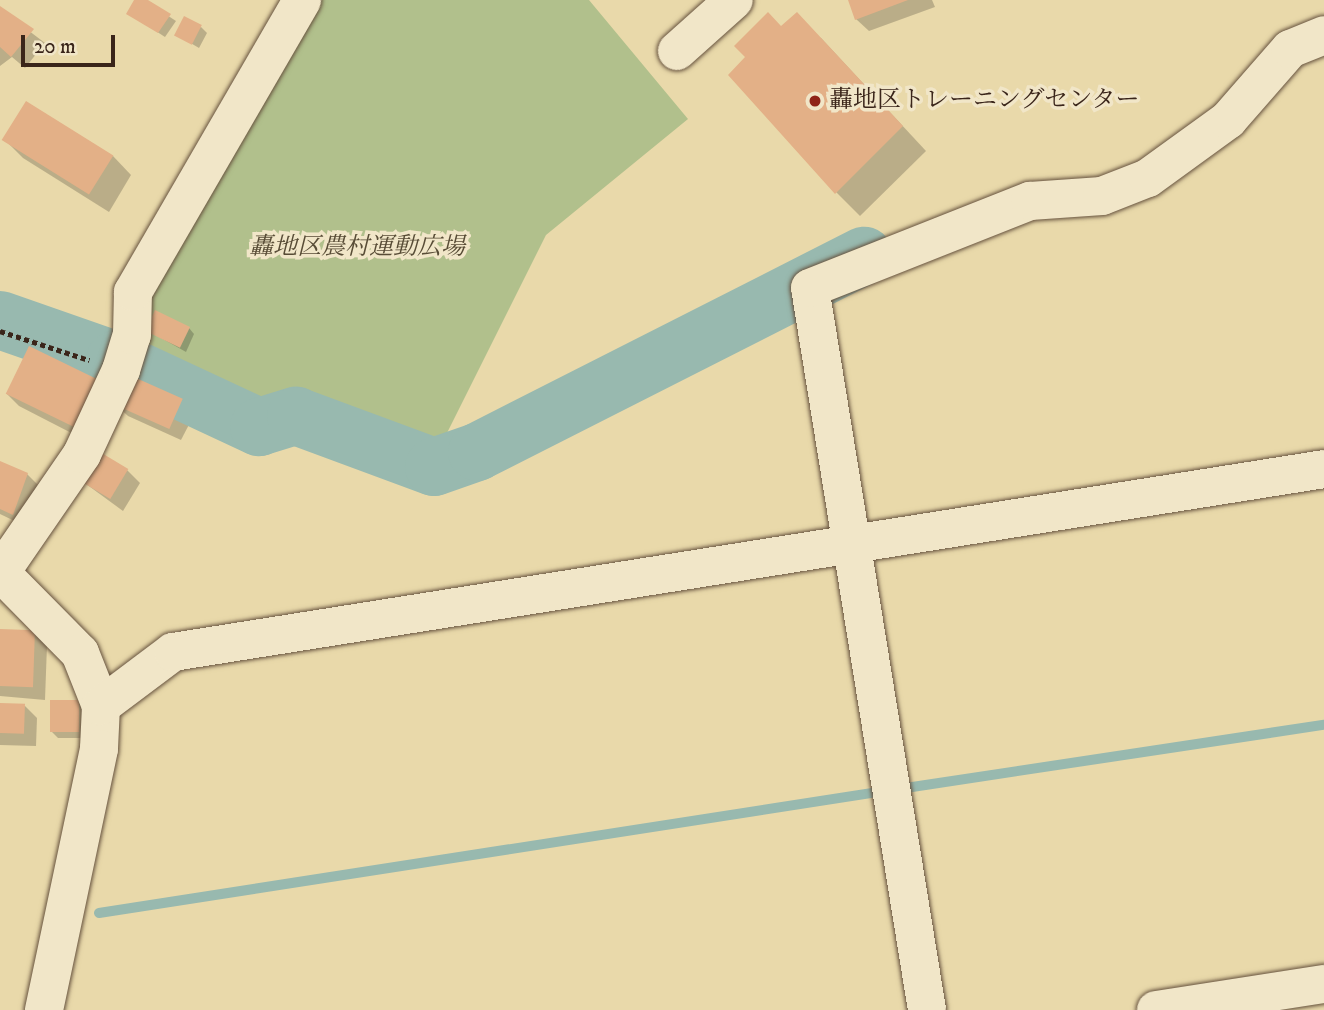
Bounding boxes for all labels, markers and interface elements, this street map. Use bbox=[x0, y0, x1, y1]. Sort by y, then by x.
scale bar bbox=[24, 21, 119, 65]
text: 20 m bbox=[34, 34, 76, 60]
place label: 轟地区トレーニングセンター bbox=[829, 87, 1141, 115]
marker: 轟地区トレーニングセンター bbox=[807, 93, 823, 109]
park label: 轟地区農村運動広場 bbox=[249, 234, 465, 262]

